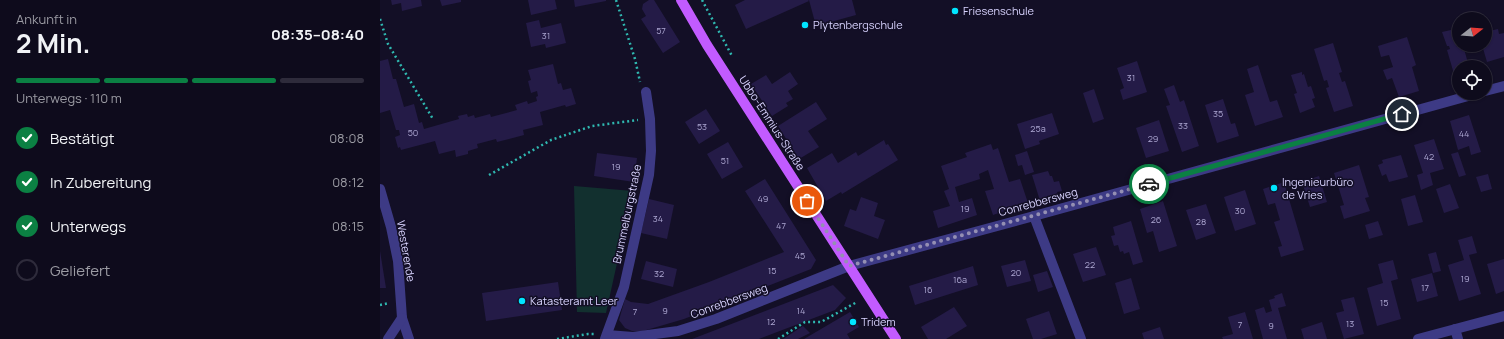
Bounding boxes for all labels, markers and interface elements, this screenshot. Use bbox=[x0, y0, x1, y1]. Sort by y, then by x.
place label: Friesenschule bbox=[963, 3, 1035, 18]
marker: Friesenschule bbox=[950, 6, 960, 16]
text: Ankunft in bbox=[16, 10, 77, 28]
north arrow bbox=[1452, 12, 1492, 52]
map controls bbox=[1452, 12, 1492, 100]
place label: Plytenbergschule bbox=[813, 17, 903, 32]
marker: Plytenbergschule bbox=[800, 20, 810, 30]
text: 08:35–08:40 bbox=[271, 24, 364, 45]
house number: 57 bbox=[656, 24, 666, 37]
text: 2 Min. bbox=[16, 25, 90, 61]
house number: 31 bbox=[542, 29, 550, 42]
button: locate bbox=[1452, 60, 1492, 100]
house number: 31 bbox=[1127, 71, 1135, 84]
street label: Ubbo-Emmius-Straße bbox=[736, 72, 809, 174]
text: Unterwegs · 110 m bbox=[16, 89, 122, 107]
pin bbox=[1385, 97, 1419, 131]
icon: home bbox=[1391, 103, 1413, 125]
house number: 35 bbox=[1213, 107, 1223, 120]
house number: 33 bbox=[1178, 119, 1188, 132]
house number: 53 bbox=[697, 120, 707, 133]
house number: 25a bbox=[1030, 122, 1046, 135]
house number: 50 bbox=[408, 126, 418, 139]
icon: check bbox=[16, 127, 38, 149]
house number: 44 bbox=[1459, 127, 1469, 140]
text: Bestätigt bbox=[50, 128, 115, 149]
text: 08:08 bbox=[329, 129, 364, 147]
house number: 29 bbox=[1148, 132, 1158, 145]
house number: 42 bbox=[1424, 150, 1434, 163]
house number: 51 bbox=[721, 154, 729, 167]
house number: 19 bbox=[611, 160, 621, 173]
street label: Brummelburgstraße bbox=[609, 162, 644, 265]
courier bbox=[1129, 164, 1169, 204]
icon: check bbox=[16, 171, 38, 193]
text: In Zubereitung bbox=[50, 172, 151, 193]
text: 08:12 bbox=[332, 173, 364, 191]
icon: car bbox=[1138, 173, 1160, 195]
place label: Ingenieurbüro de Vries bbox=[1282, 174, 1354, 202]
marker: Ingenieurbüro de Vries bbox=[1269, 183, 1279, 193]
pin bbox=[790, 184, 824, 218]
street label: Conrebbersweg bbox=[997, 184, 1079, 219]
icon: bag bbox=[796, 190, 818, 212]
house number: 49 bbox=[758, 192, 768, 205]
house number: 19 bbox=[960, 202, 970, 215]
house number: 30 bbox=[1235, 204, 1245, 217]
house number: 34 bbox=[653, 212, 663, 225]
house number: 26 bbox=[1151, 213, 1162, 226]
icon: check bbox=[16, 215, 38, 237]
house number: 28 bbox=[1196, 215, 1206, 228]
text: Unterwegs bbox=[50, 216, 126, 237]
text: 08:15 bbox=[332, 217, 364, 235]
street label: Westerende bbox=[394, 219, 419, 283]
house number: 47 bbox=[776, 219, 786, 232]
house number: 45 bbox=[795, 249, 805, 262]
house number: 22 bbox=[1085, 258, 1095, 271]
text: Geliefert bbox=[50, 260, 110, 281]
house number: 15 bbox=[768, 264, 776, 277]
house number: 20 bbox=[1011, 266, 1021, 279]
house number: 32 bbox=[654, 267, 664, 280]
house number: 19 bbox=[1460, 272, 1470, 285]
house number: 16a bbox=[953, 273, 967, 286]
street label: Conrebbersweg bbox=[688, 280, 770, 321]
house number: 17 bbox=[1421, 281, 1429, 294]
house number: 16 bbox=[923, 283, 933, 296]
place label: Katasteramt Leer bbox=[530, 293, 618, 308]
marker: Katasteramt Leer bbox=[517, 296, 527, 306]
house number: 15 bbox=[1380, 296, 1388, 309]
house number: 9 bbox=[662, 304, 668, 317]
house number: 14 bbox=[797, 304, 805, 317]
house number: 7 bbox=[633, 305, 638, 318]
place label: Tridem bbox=[861, 314, 896, 329]
house number: 12 bbox=[767, 315, 775, 328]
marker: Tridem bbox=[848, 317, 858, 327]
house number: 13 bbox=[1346, 317, 1354, 330]
house number: 7 bbox=[1238, 318, 1243, 331]
house number: 9 bbox=[1268, 319, 1274, 332]

